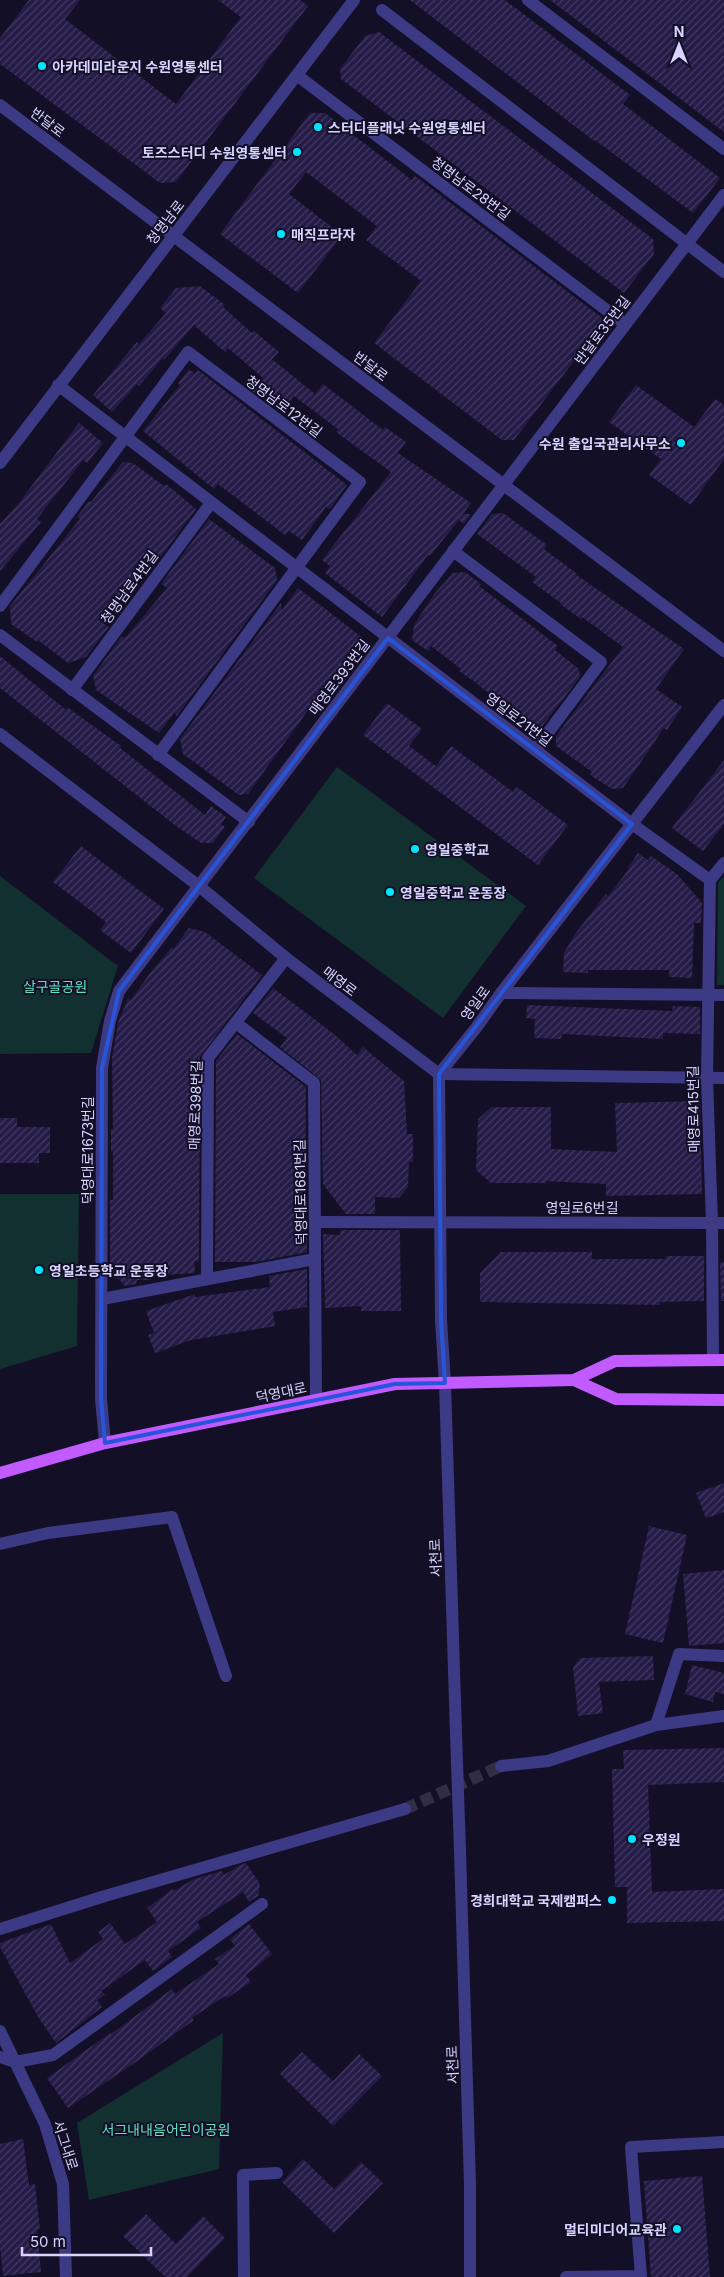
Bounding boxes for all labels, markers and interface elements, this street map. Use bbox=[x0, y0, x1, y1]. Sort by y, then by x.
north arrow bbox=[654, 20, 704, 70]
text: N bbox=[674, 23, 684, 40]
place label: 아카데미라운지 수원영통센터 bbox=[52, 58, 223, 75]
marker: 아카데미라운지 수원영통센터 bbox=[36, 60, 48, 72]
street label: 반달로 bbox=[27, 104, 69, 140]
place label: 스터디플래닛 수원영통센터 bbox=[328, 119, 486, 136]
marker: 스터디플래닛 수원영통센터 bbox=[312, 121, 324, 133]
place label: 토즈스터디 수원영통센터 bbox=[142, 144, 287, 161]
marker: 토즈스터디 수원영통센터 bbox=[291, 146, 303, 158]
street label: 청명남로28번길 bbox=[428, 153, 514, 223]
street label: 청명남로 bbox=[142, 196, 188, 248]
place label: 매직프라자 bbox=[291, 226, 356, 243]
marker: 매직프라자 bbox=[275, 228, 287, 240]
street label: 반달로35번길 bbox=[571, 292, 633, 368]
street label: 반달로 bbox=[350, 348, 392, 384]
street label: 청명남로12번길 bbox=[242, 372, 326, 440]
place label: 수원 출입국관리사무소 bbox=[539, 435, 671, 452]
marker: 수원 출입국관리사무소 bbox=[675, 437, 687, 449]
street label: 청명남로4번길 bbox=[97, 547, 161, 627]
street label: 매영로393번길 bbox=[305, 636, 373, 718]
street label: 영일로21번길 bbox=[482, 689, 556, 749]
place label: 영일중학교 bbox=[425, 841, 490, 858]
marker: 영일중학교 bbox=[409, 843, 421, 855]
place label: 영일중학교 운동장 bbox=[400, 884, 506, 901]
marker: 영일중학교 운동장 bbox=[384, 886, 396, 898]
street label: 매영로 bbox=[319, 963, 361, 999]
park label: 살구골공원 bbox=[23, 978, 87, 995]
street label: 영일로 bbox=[457, 982, 493, 1024]
street label: 매영로398번길 bbox=[185, 1060, 205, 1150]
street label: 매영로415번길 bbox=[684, 1065, 702, 1153]
street label: 덕영대로1673번길 bbox=[79, 1096, 96, 1204]
street label: 덕영대로1681번길 bbox=[291, 1139, 309, 1245]
street label: 영일로6번길 bbox=[545, 1199, 619, 1216]
place label: 영일초등학교 운동장 bbox=[49, 1262, 168, 1279]
marker: 영일초등학교 운동장 bbox=[33, 1264, 45, 1276]
street label: 덕영대로 bbox=[254, 1378, 308, 1406]
street label: 서천로 bbox=[426, 1538, 444, 1578]
place label: 우정원 bbox=[642, 1831, 681, 1848]
marker: 우정원 bbox=[626, 1833, 638, 1845]
place label: 경희대학교 국제캠퍼스 bbox=[470, 1892, 602, 1909]
marker: 경희대학교 국제캠퍼스 bbox=[606, 1894, 618, 1906]
street label: 서천로 bbox=[443, 2045, 461, 2085]
street label: 서그내로 bbox=[50, 2118, 82, 2172]
park label: 서그내내음어린이공원 bbox=[102, 2121, 230, 2138]
place label: 멀티미디어교육관 bbox=[564, 2221, 667, 2238]
marker: 멀티미디어교육관 bbox=[671, 2223, 683, 2235]
scale bar bbox=[22, 2224, 151, 2256]
text: 50 m bbox=[30, 2232, 66, 2251]

